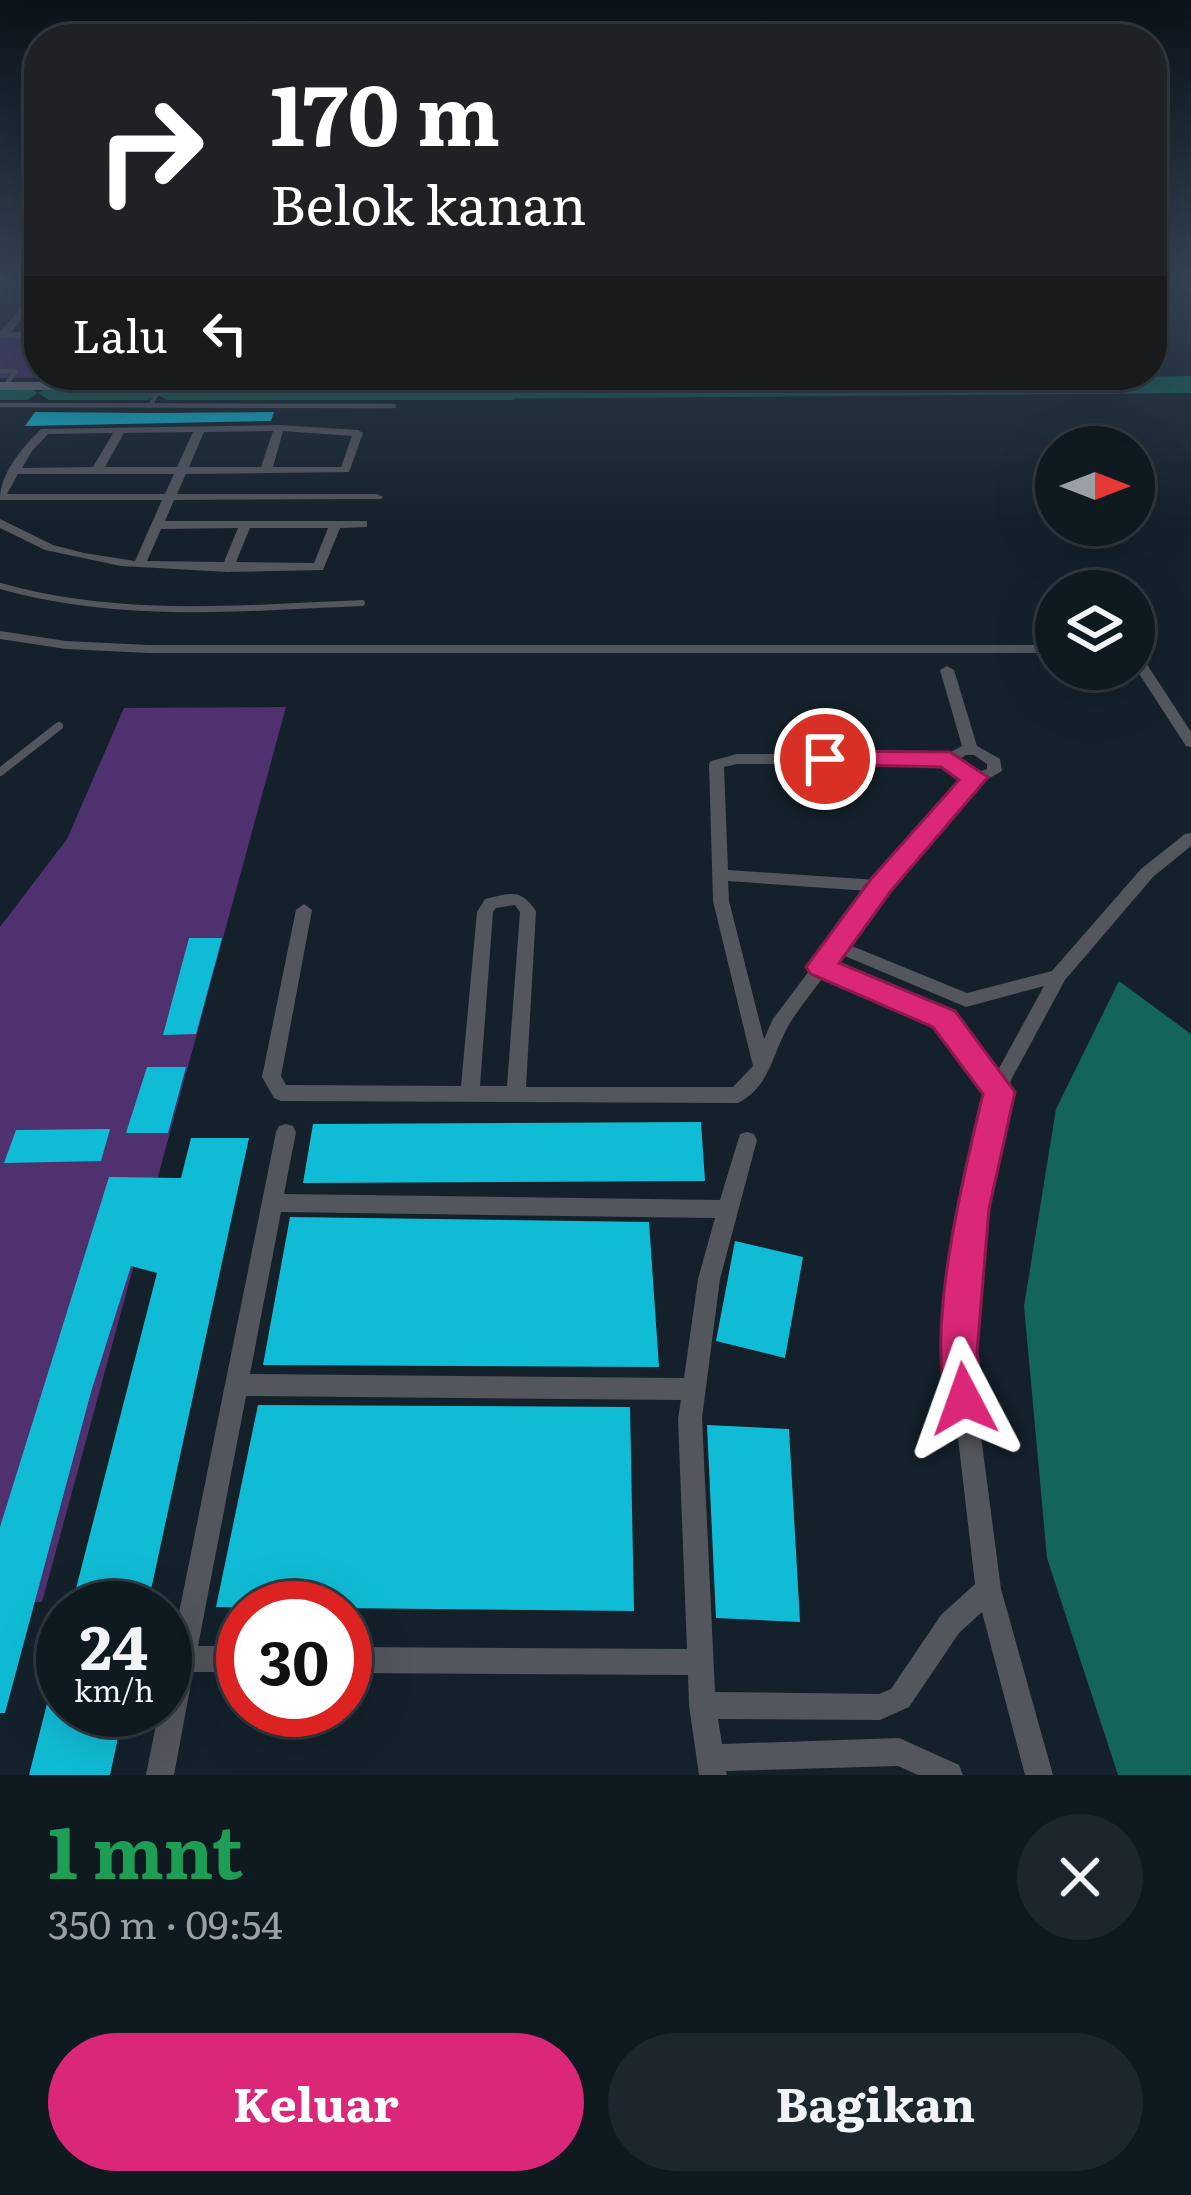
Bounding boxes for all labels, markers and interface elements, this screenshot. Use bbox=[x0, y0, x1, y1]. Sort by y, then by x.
text: 170 m bbox=[270, 47, 500, 172]
icon: right bbox=[72, 72, 228, 228]
text: Belok kanan bbox=[270, 161, 586, 242]
text: Lalu bbox=[72, 300, 168, 367]
icon: left bbox=[192, 300, 258, 366]
north arrow bbox=[1035, 426, 1155, 546]
map controls bbox=[1035, 426, 1155, 690]
button: layers bbox=[1035, 570, 1155, 690]
pin bbox=[774, 708, 876, 810]
icon: arrive bbox=[792, 726, 858, 792]
position arrow bbox=[901, 1336, 1027, 1462]
speed limit sign: 30 bbox=[216, 1581, 372, 1737]
text: 24 bbox=[80, 1599, 148, 1688]
text: km/h bbox=[74, 1667, 154, 1711]
text: 1 mnt bbox=[48, 1794, 243, 1901]
button: close bbox=[1017, 1814, 1143, 1940]
text: 350 m · 09:54 bbox=[48, 1893, 283, 1951]
button: Keluar bbox=[48, 2033, 584, 2171]
button: Bagikan bbox=[608, 2033, 1143, 2171]

